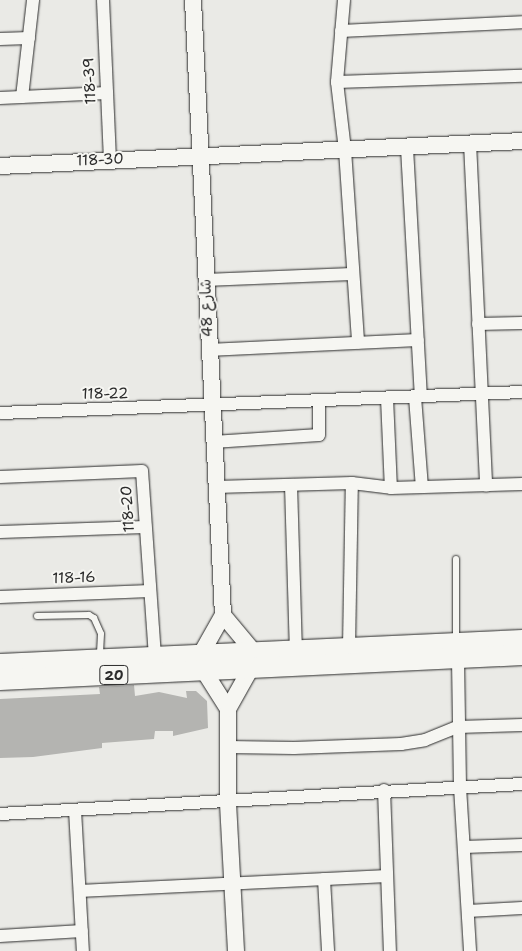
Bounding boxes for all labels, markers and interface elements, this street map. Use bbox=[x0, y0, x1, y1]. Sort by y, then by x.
street label: 118-39 bbox=[80, 57, 100, 105]
street label: 118-30 bbox=[76, 150, 124, 170]
street label: شارع 48 bbox=[197, 279, 217, 337]
street label: 118-22 bbox=[81, 385, 129, 403]
street label: 118-20 bbox=[117, 485, 139, 533]
street label: 118-16 bbox=[52, 568, 96, 588]
road number: 20 bbox=[99, 664, 129, 686]

